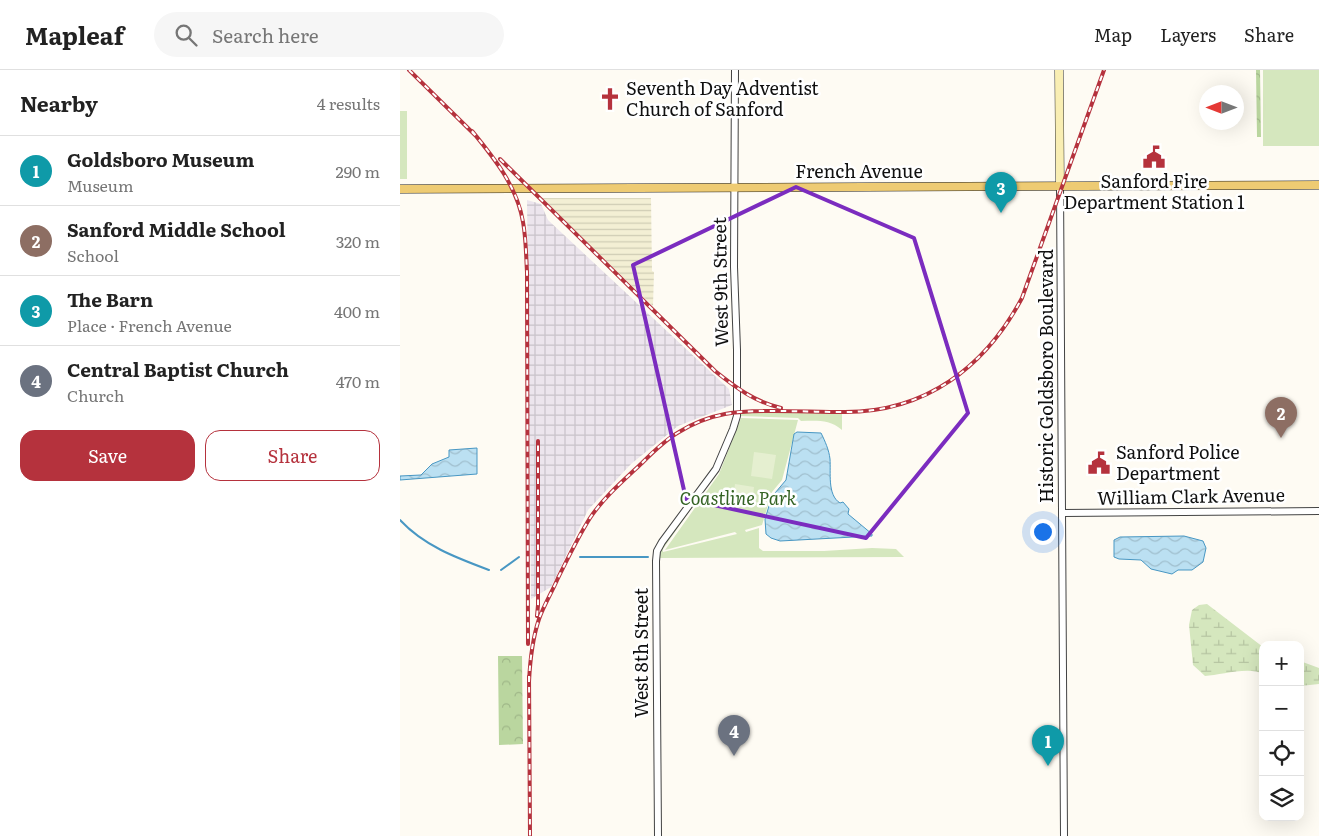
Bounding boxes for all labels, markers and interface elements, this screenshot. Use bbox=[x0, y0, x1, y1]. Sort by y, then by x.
search box bbox=[154, 12, 504, 57]
text: Mapleaf bbox=[25, 17, 124, 52]
icon: search bbox=[172, 21, 200, 49]
text: Search here bbox=[212, 21, 319, 49]
text: Map bbox=[1094, 21, 1132, 48]
text: Layers bbox=[1160, 21, 1216, 48]
text: Share bbox=[1244, 21, 1294, 48]
place label: Seventh Day Adventist Church of Sanford bbox=[626, 74, 819, 122]
north arrow bbox=[1199, 85, 1244, 130]
church icon: Seventh Day Adventist Church of Sanford bbox=[597, 86, 623, 112]
text: Nearby bbox=[20, 87, 98, 118]
text: 4 results bbox=[317, 91, 380, 115]
public building icon: Sanford Fire Department Station 1 bbox=[1141, 144, 1167, 170]
text: Goldsboro Museum bbox=[67, 145, 254, 173]
street label: French Avenue bbox=[795, 157, 923, 184]
text: 1 bbox=[33, 159, 39, 183]
text: 290 m bbox=[336, 159, 380, 183]
place label: Sanford Fire Department Station 1 bbox=[1063, 167, 1245, 215]
pin: 3 bbox=[985, 172, 1017, 213]
text: Museum bbox=[67, 173, 134, 197]
text: Sanford Middle School bbox=[67, 215, 286, 243]
street label: West 9th Street bbox=[705, 216, 734, 347]
text: 2 bbox=[32, 229, 40, 253]
text: 320 m bbox=[336, 229, 380, 253]
text: School bbox=[67, 243, 119, 267]
street label: Historic Goldsboro Boulevard bbox=[1032, 249, 1059, 503]
text: The Barn bbox=[67, 285, 153, 313]
text: 3 bbox=[32, 299, 40, 323]
text: 400 m bbox=[334, 299, 380, 323]
text: Place · French Avenue bbox=[67, 313, 232, 337]
text: Central Baptist Church bbox=[67, 355, 289, 383]
text: 4 bbox=[31, 369, 41, 393]
text: 470 m bbox=[336, 369, 380, 393]
text: Church bbox=[67, 383, 124, 407]
pin: 2 bbox=[1265, 397, 1297, 438]
button: Save bbox=[20, 430, 195, 481]
button: Share bbox=[205, 430, 380, 481]
place label: Sanford Police Department bbox=[1116, 438, 1240, 486]
public building icon: Sanford Police Department bbox=[1086, 450, 1112, 476]
street label: William Clark Avenue bbox=[1097, 480, 1285, 511]
park label: Coastline Park bbox=[680, 484, 797, 511]
your location bbox=[1030, 519, 1056, 545]
street label: West 8th Street bbox=[627, 587, 654, 718]
map controls bbox=[1259, 641, 1304, 821]
button: + bbox=[1259, 641, 1304, 686]
button: − bbox=[1259, 686, 1304, 731]
pin: 4 bbox=[718, 715, 750, 756]
pin: 1 bbox=[1032, 725, 1064, 766]
button: locate bbox=[1259, 731, 1304, 776]
button: layers bbox=[1259, 776, 1304, 821]

